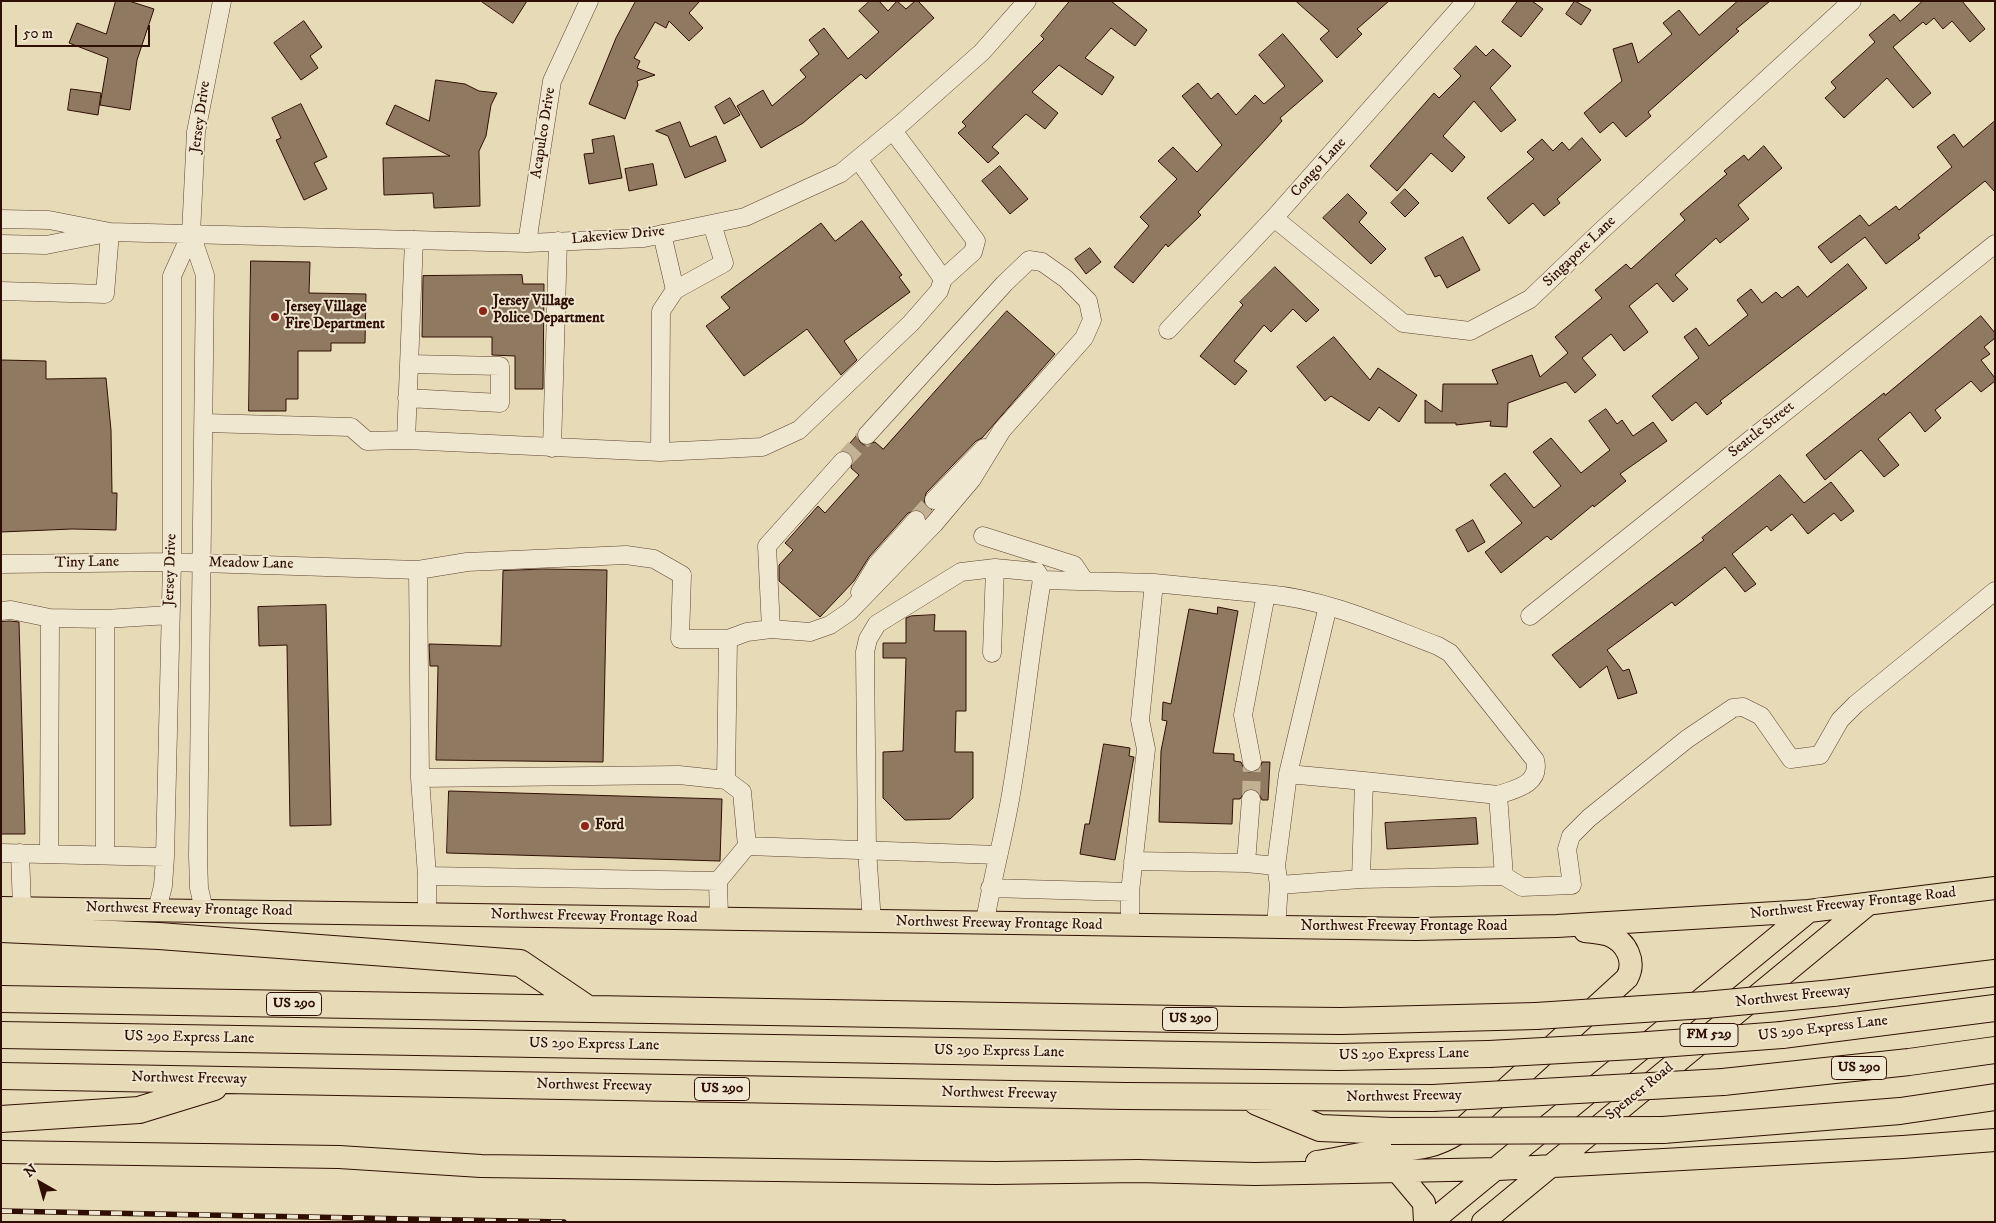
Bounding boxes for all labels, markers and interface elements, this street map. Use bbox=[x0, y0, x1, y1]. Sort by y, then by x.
scale bar bbox=[18, 15, 152, 47]
text: 50 m bbox=[23, 24, 53, 43]
street label: Jersey Drive bbox=[187, 80, 215, 154]
street label: Acapulco Drive bbox=[528, 86, 560, 180]
street label: Congo Lane bbox=[1288, 134, 1350, 202]
street label: Singapore Lane bbox=[1540, 213, 1620, 291]
street label: Lakeview Drive bbox=[571, 223, 665, 249]
place label: Jersey Village Police Department bbox=[493, 293, 605, 328]
place label: Jersey Village Fire Department bbox=[285, 299, 385, 334]
marker: Jersey Village Police Department bbox=[477, 305, 489, 317]
marker: Jersey Village Fire Department bbox=[269, 311, 281, 323]
street label: Seattle Street bbox=[1725, 398, 1799, 462]
street label: Jersey Drive bbox=[161, 533, 181, 607]
street label: Tiny Lane bbox=[55, 553, 119, 573]
street label: Meadow Lane bbox=[208, 554, 294, 574]
place label: Ford bbox=[595, 817, 624, 835]
marker: Ford bbox=[579, 820, 591, 832]
street label: Northwest Freeway Frontage Road bbox=[1749, 884, 1957, 924]
street label: Northwest Freeway Frontage Road bbox=[85, 899, 293, 921]
street label: Northwest Freeway Frontage Road bbox=[490, 906, 698, 928]
street label: Northwest Freeway Frontage Road bbox=[895, 913, 1103, 935]
street label: Northwest Freeway Frontage Road bbox=[1301, 918, 1507, 936]
street label: Northwest Freeway bbox=[1735, 982, 1851, 1012]
road number: US 290 bbox=[266, 992, 322, 1016]
road number: US 290 bbox=[1162, 1008, 1218, 1030]
street label: US 290 Express Lane bbox=[1757, 1012, 1889, 1046]
road number: FM 529 bbox=[1680, 1024, 1738, 1046]
street label: US 290 Express Lane bbox=[124, 1028, 254, 1048]
street label: US 290 Express Lane bbox=[529, 1035, 659, 1055]
street label: US 290 Express Lane bbox=[934, 1042, 1064, 1062]
street label: US 290 Express Lane bbox=[1339, 1045, 1469, 1065]
road number: US 290 bbox=[1832, 1056, 1886, 1080]
street label: Spencer Road bbox=[1603, 1059, 1677, 1125]
street label: Northwest Freeway bbox=[131, 1069, 247, 1089]
street label: Northwest Freeway bbox=[536, 1076, 652, 1096]
road number: US 290 bbox=[694, 1078, 750, 1100]
street label: Northwest Freeway bbox=[941, 1084, 1057, 1104]
street label: Northwest Freeway bbox=[1346, 1087, 1462, 1107]
north arrow bbox=[15, 1158, 65, 1208]
text: N bbox=[21, 1161, 41, 1182]

